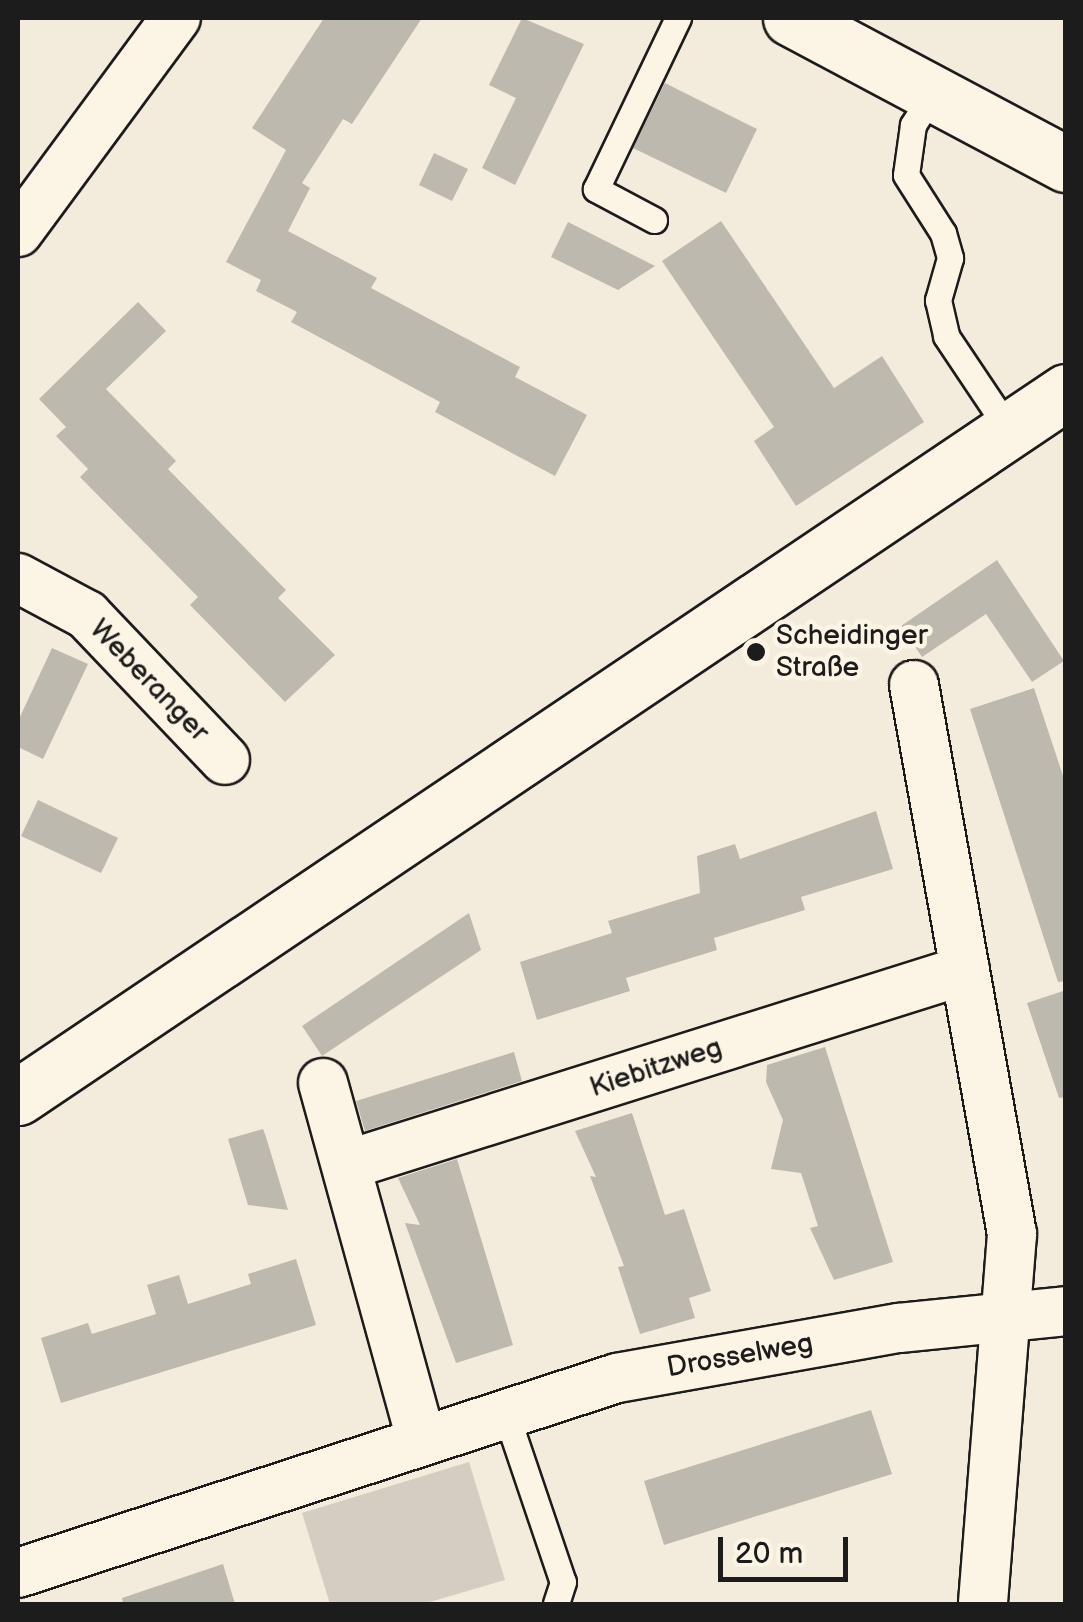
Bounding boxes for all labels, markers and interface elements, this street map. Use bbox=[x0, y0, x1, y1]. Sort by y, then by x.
street label: Weberanger bbox=[82, 613, 216, 749]
place label: Scheidinger Straße bbox=[776, 619, 928, 685]
marker: Scheidinger Straße bbox=[745, 641, 767, 663]
street label: Kiebitzweg bbox=[586, 1031, 726, 1105]
street label: Drosselweg bbox=[664, 1327, 816, 1385]
scale bar bbox=[723, 1517, 853, 1579]
text: 20 m bbox=[735, 1536, 803, 1572]

